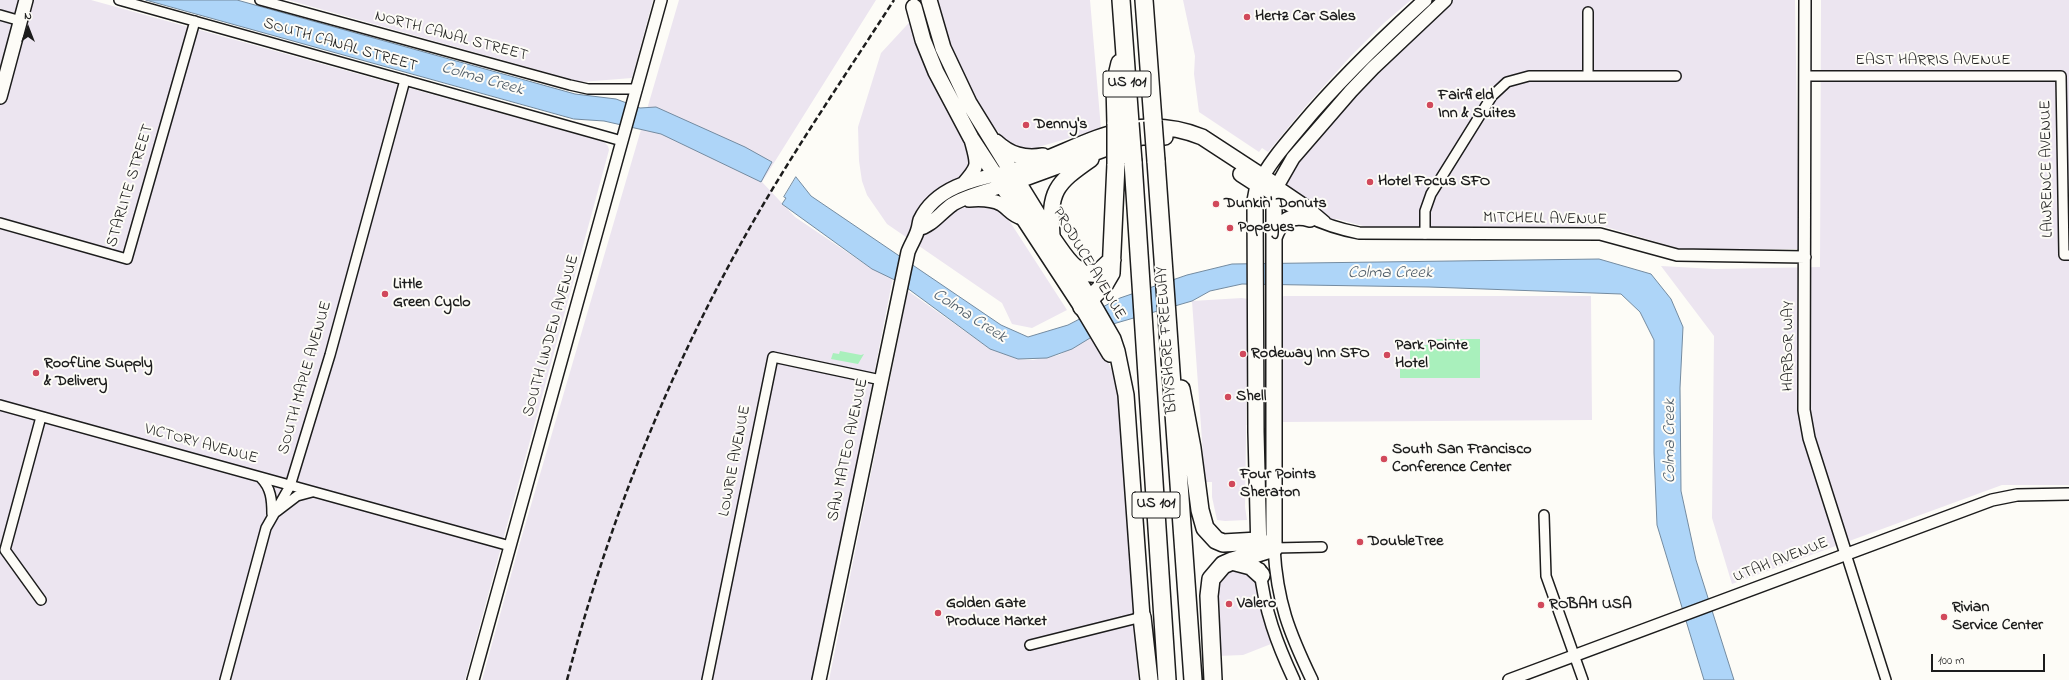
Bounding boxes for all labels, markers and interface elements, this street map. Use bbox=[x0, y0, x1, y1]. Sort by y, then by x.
street label: NORTH CANAL STREET bbox=[372, 7, 530, 67]
place label: Hertz Car Sales bbox=[1255, 7, 1356, 27]
north arrow bbox=[8, 8, 48, 48]
text: N bbox=[24, 8, 32, 24]
marker: Hertz Car Sales bbox=[1242, 12, 1252, 22]
street label: SOUTH CANAL STREET bbox=[261, 15, 419, 77]
street label: EAST HARRIS AVENUE bbox=[1855, 51, 2011, 71]
water label: Colma Creek bbox=[439, 59, 525, 101]
road number: US 101 bbox=[1103, 71, 1151, 97]
place label: Fairfield Inn & Suites bbox=[1438, 86, 1516, 124]
marker: Fairfield Inn & Suites bbox=[1425, 100, 1435, 110]
street label: LAWRENCE AVENUE bbox=[2037, 100, 2059, 238]
place label: Denny's bbox=[1034, 115, 1087, 135]
marker: Denny's bbox=[1021, 120, 1031, 130]
street label: STARLITE STREET bbox=[103, 122, 159, 250]
place label: Hotel Focus SFO bbox=[1378, 172, 1490, 192]
marker: Hotel Focus SFO bbox=[1365, 177, 1375, 187]
place label: Dunkin' Donuts bbox=[1224, 194, 1327, 214]
marker: Dunkin' Donuts bbox=[1211, 199, 1221, 209]
street label: PRODUCE AVENUE bbox=[1047, 204, 1129, 324]
street label: MITCHELL AVENUE bbox=[1483, 209, 1607, 231]
place label: Popeyes bbox=[1238, 218, 1295, 238]
marker: Popeyes bbox=[1225, 223, 1235, 233]
street label: SOUTH LINDEN AVENUE bbox=[520, 253, 584, 419]
water label: Colma Creek bbox=[1348, 264, 1432, 284]
street label: BAYSHORE FREEWAY bbox=[1153, 266, 1183, 414]
place label: Little Green Cyclo bbox=[393, 275, 470, 313]
water label: Colma Creek bbox=[928, 285, 1010, 349]
marker: Little Green Cyclo bbox=[380, 289, 390, 299]
street label: SOUTH MAPLE AVENUE bbox=[275, 299, 337, 457]
street label: HARBOR WAY bbox=[1779, 301, 1799, 391]
place label: Park Pointe Hotel bbox=[1395, 336, 1468, 374]
place label: Rodeway Inn SFO bbox=[1251, 344, 1370, 364]
marker: Rodeway Inn SFO bbox=[1238, 349, 1248, 359]
marker: Park Pointe Hotel bbox=[1382, 350, 1392, 360]
place label: RoofLine Supply & Delivery bbox=[44, 354, 153, 392]
marker: RoofLine Supply & Delivery bbox=[31, 368, 41, 378]
street label: SAN MATEO AVENUE bbox=[824, 377, 874, 523]
place label: Shell bbox=[1236, 387, 1266, 407]
marker: Shell bbox=[1223, 392, 1233, 402]
water label: Colma Creek bbox=[1661, 399, 1681, 483]
street label: LOWRIE AVENUE bbox=[716, 404, 756, 518]
street label: VICTORY AVENUE bbox=[142, 421, 260, 469]
place label: South San Francisco Conference Center bbox=[1392, 440, 1532, 478]
marker: South San Francisco Conference Center bbox=[1379, 454, 1389, 464]
place label: Four Points Sheraton bbox=[1240, 465, 1316, 503]
marker: Four Points Sheraton bbox=[1227, 479, 1237, 489]
road number: US 101 bbox=[1132, 492, 1180, 518]
place label: DoubleTree bbox=[1368, 532, 1443, 552]
street label: UTAH AVENUE bbox=[1731, 534, 1831, 588]
marker: DoubleTree bbox=[1355, 537, 1365, 547]
place label: Golden Gate Produce Market bbox=[946, 594, 1047, 632]
place label: Valero bbox=[1237, 594, 1276, 614]
place label: ROBAM USA bbox=[1549, 595, 1632, 615]
place label: Rivian Service Center bbox=[1952, 598, 2043, 636]
marker: Valero bbox=[1224, 599, 1234, 609]
marker: ROBAM USA bbox=[1536, 600, 1546, 610]
marker: Golden Gate Produce Market bbox=[933, 608, 943, 618]
marker: Rivian Service Center bbox=[1939, 612, 1949, 622]
scale bar bbox=[1933, 646, 2047, 672]
text: 100 m bbox=[1938, 652, 1965, 670]

